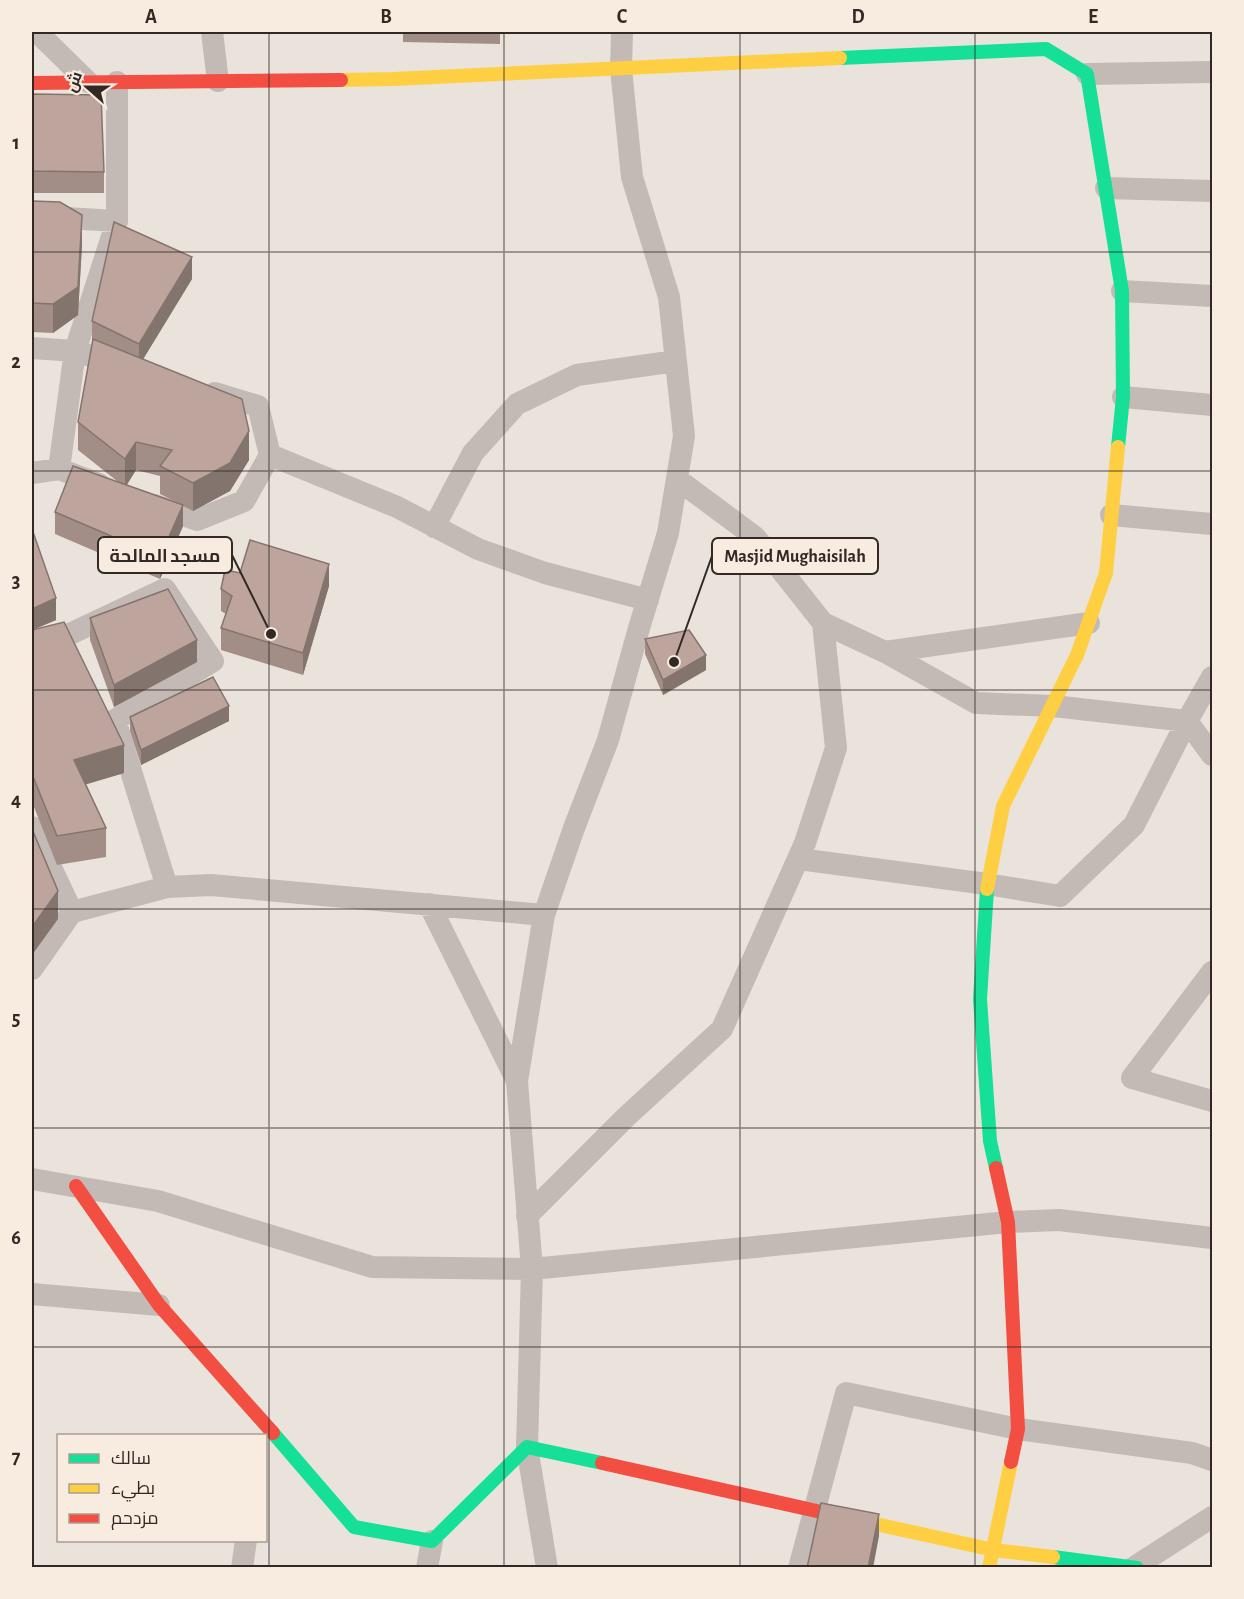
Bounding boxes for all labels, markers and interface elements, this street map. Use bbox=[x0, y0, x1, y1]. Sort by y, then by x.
text: A bbox=[145, 7, 157, 27]
text: B bbox=[380, 7, 392, 27]
text: C bbox=[617, 7, 628, 27]
text: D bbox=[851, 7, 865, 27]
text: E bbox=[1088, 7, 1098, 27]
north arrow bbox=[57, 57, 117, 117]
text: ش bbox=[62, 69, 86, 95]
text: 1 bbox=[12, 133, 20, 153]
text: 2 bbox=[11, 352, 21, 372]
callout: مسجد المالحة bbox=[98, 537, 232, 573]
callout: Masjid Mughaisilah bbox=[712, 538, 878, 574]
text: مسجد المالحة bbox=[110, 548, 220, 566]
text: Masjid Mughaisilah bbox=[724, 548, 866, 566]
text: 3 bbox=[12, 571, 20, 591]
text: 4 bbox=[11, 790, 21, 810]
text: 5 bbox=[12, 1009, 20, 1029]
text: 6 bbox=[11, 1228, 21, 1248]
legend bbox=[57, 1434, 267, 1542]
text: 7 bbox=[12, 1447, 21, 1467]
text: سالك bbox=[111, 1450, 151, 1468]
text: بطيء bbox=[111, 1480, 155, 1502]
text: مزدحم bbox=[111, 1510, 159, 1530]

